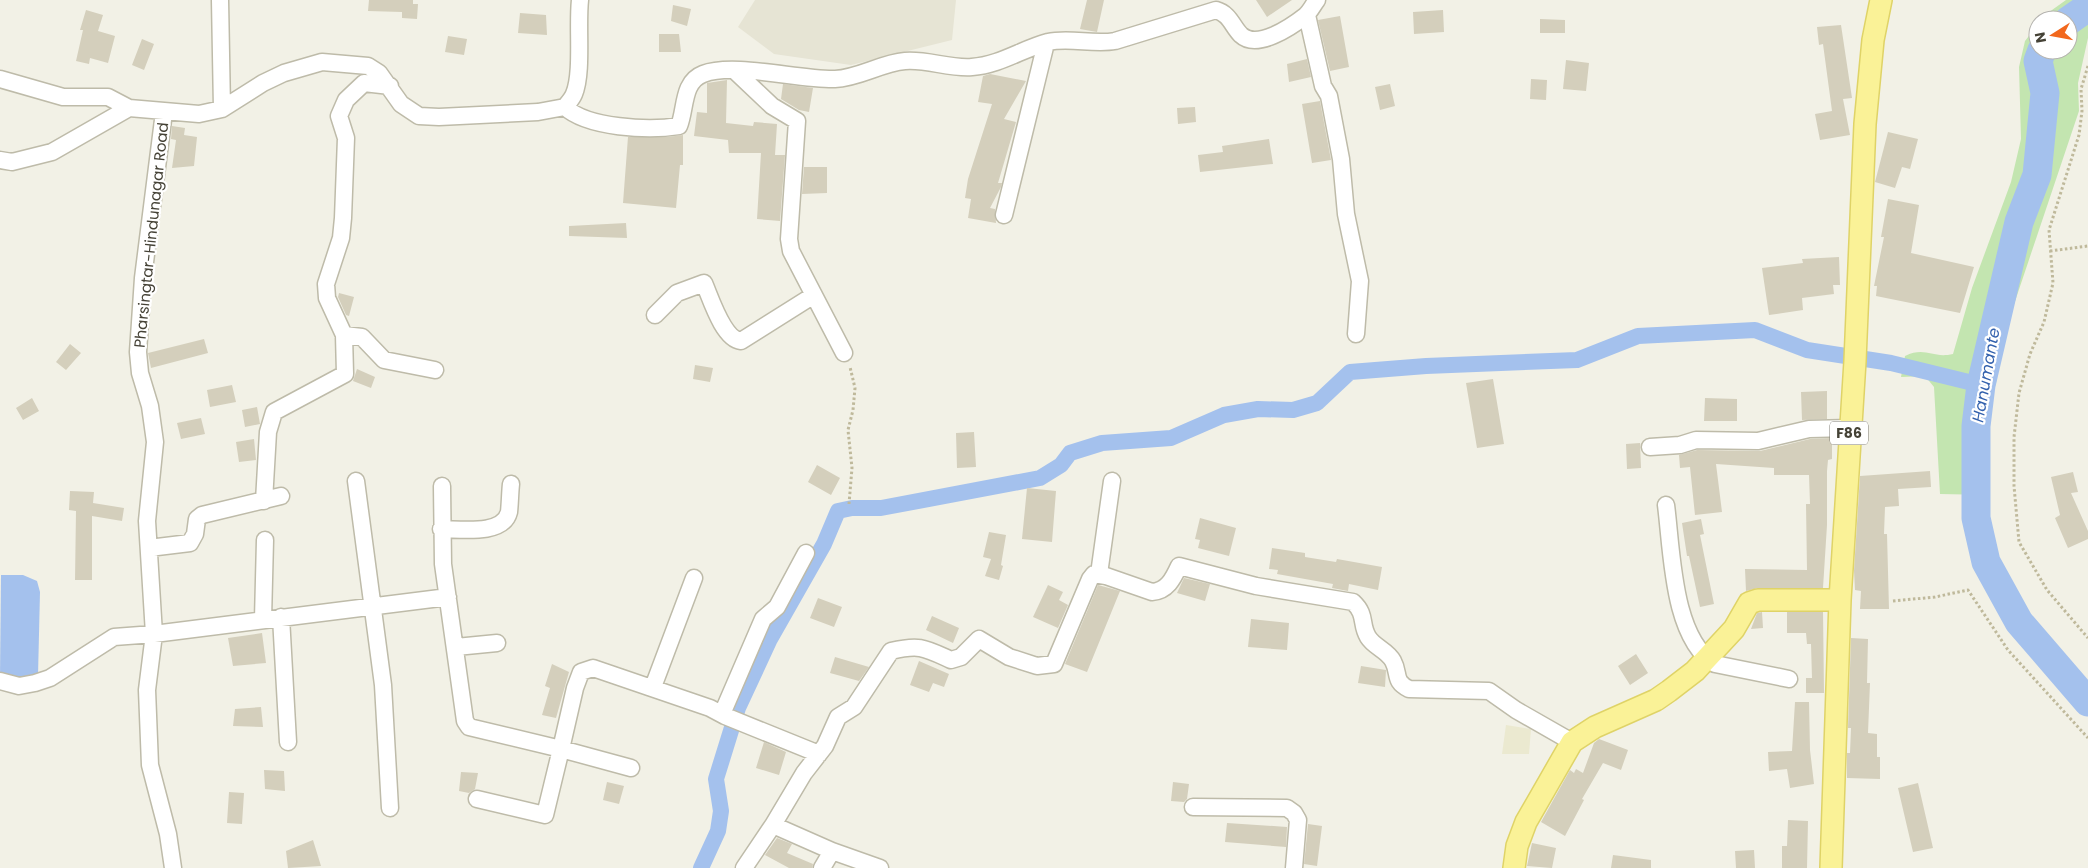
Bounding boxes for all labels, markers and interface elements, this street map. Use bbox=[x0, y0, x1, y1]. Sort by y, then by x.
north arrow bbox=[2028, 10, 2078, 60]
text: N bbox=[2029, 30, 2051, 45]
street label: Pharsingtar-Hindunagar Road bbox=[129, 121, 173, 349]
water label: Hanumante bbox=[1966, 326, 2006, 424]
road number: F86 bbox=[1830, 422, 1868, 444]

